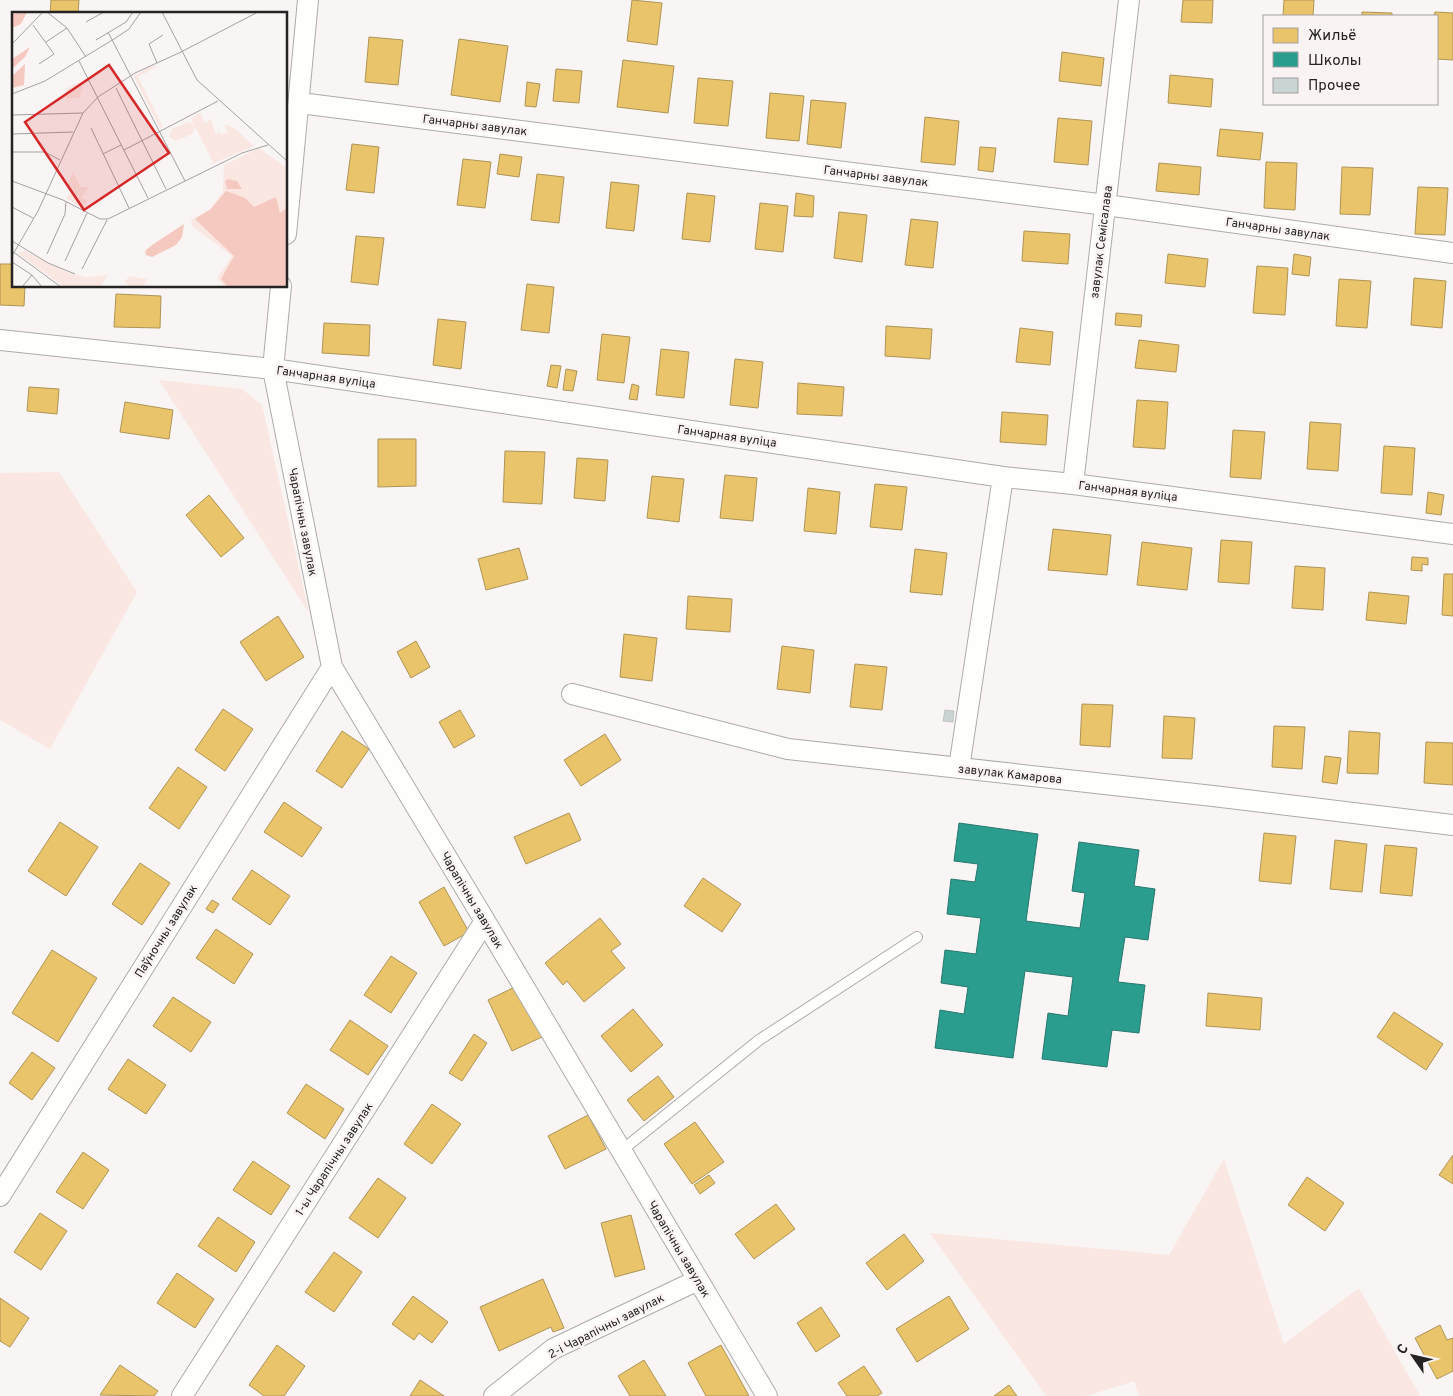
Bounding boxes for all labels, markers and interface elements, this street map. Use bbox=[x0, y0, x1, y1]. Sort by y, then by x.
inset map bbox=[12, 12, 288, 288]
legend bbox=[1263, 15, 1438, 105]
text: Жильё bbox=[1308, 27, 1356, 46]
text: Школы bbox=[1308, 52, 1362, 71]
text: Прочее bbox=[1308, 77, 1360, 96]
street label: Ганчарны завулак bbox=[422, 112, 528, 140]
street label: Ганчарны завулак bbox=[823, 163, 929, 191]
street label: завулак Семісалава bbox=[1087, 185, 1117, 300]
street label: Ганчарны завулак bbox=[1225, 215, 1331, 245]
street label: Ганчарная вуліца bbox=[275, 363, 376, 393]
street label: Ганчарная вуліца bbox=[676, 422, 777, 452]
street label: Чарапічны завулак bbox=[284, 467, 320, 578]
street label: Ганчарная вуліца bbox=[1077, 478, 1178, 506]
street label: завулак Камарова bbox=[957, 762, 1063, 788]
street label: Чарапічны завулак bbox=[436, 849, 506, 952]
street label: Паўночны завулак bbox=[132, 882, 202, 981]
street label: 1-ы Чарапічны завулак bbox=[292, 1100, 378, 1219]
street label: Чарапічны завулак bbox=[643, 1198, 713, 1301]
street label: 2-і Чарапічны завулак bbox=[546, 1291, 667, 1363]
north arrow bbox=[1388, 1331, 1438, 1381]
text: С bbox=[1394, 1341, 1413, 1358]

